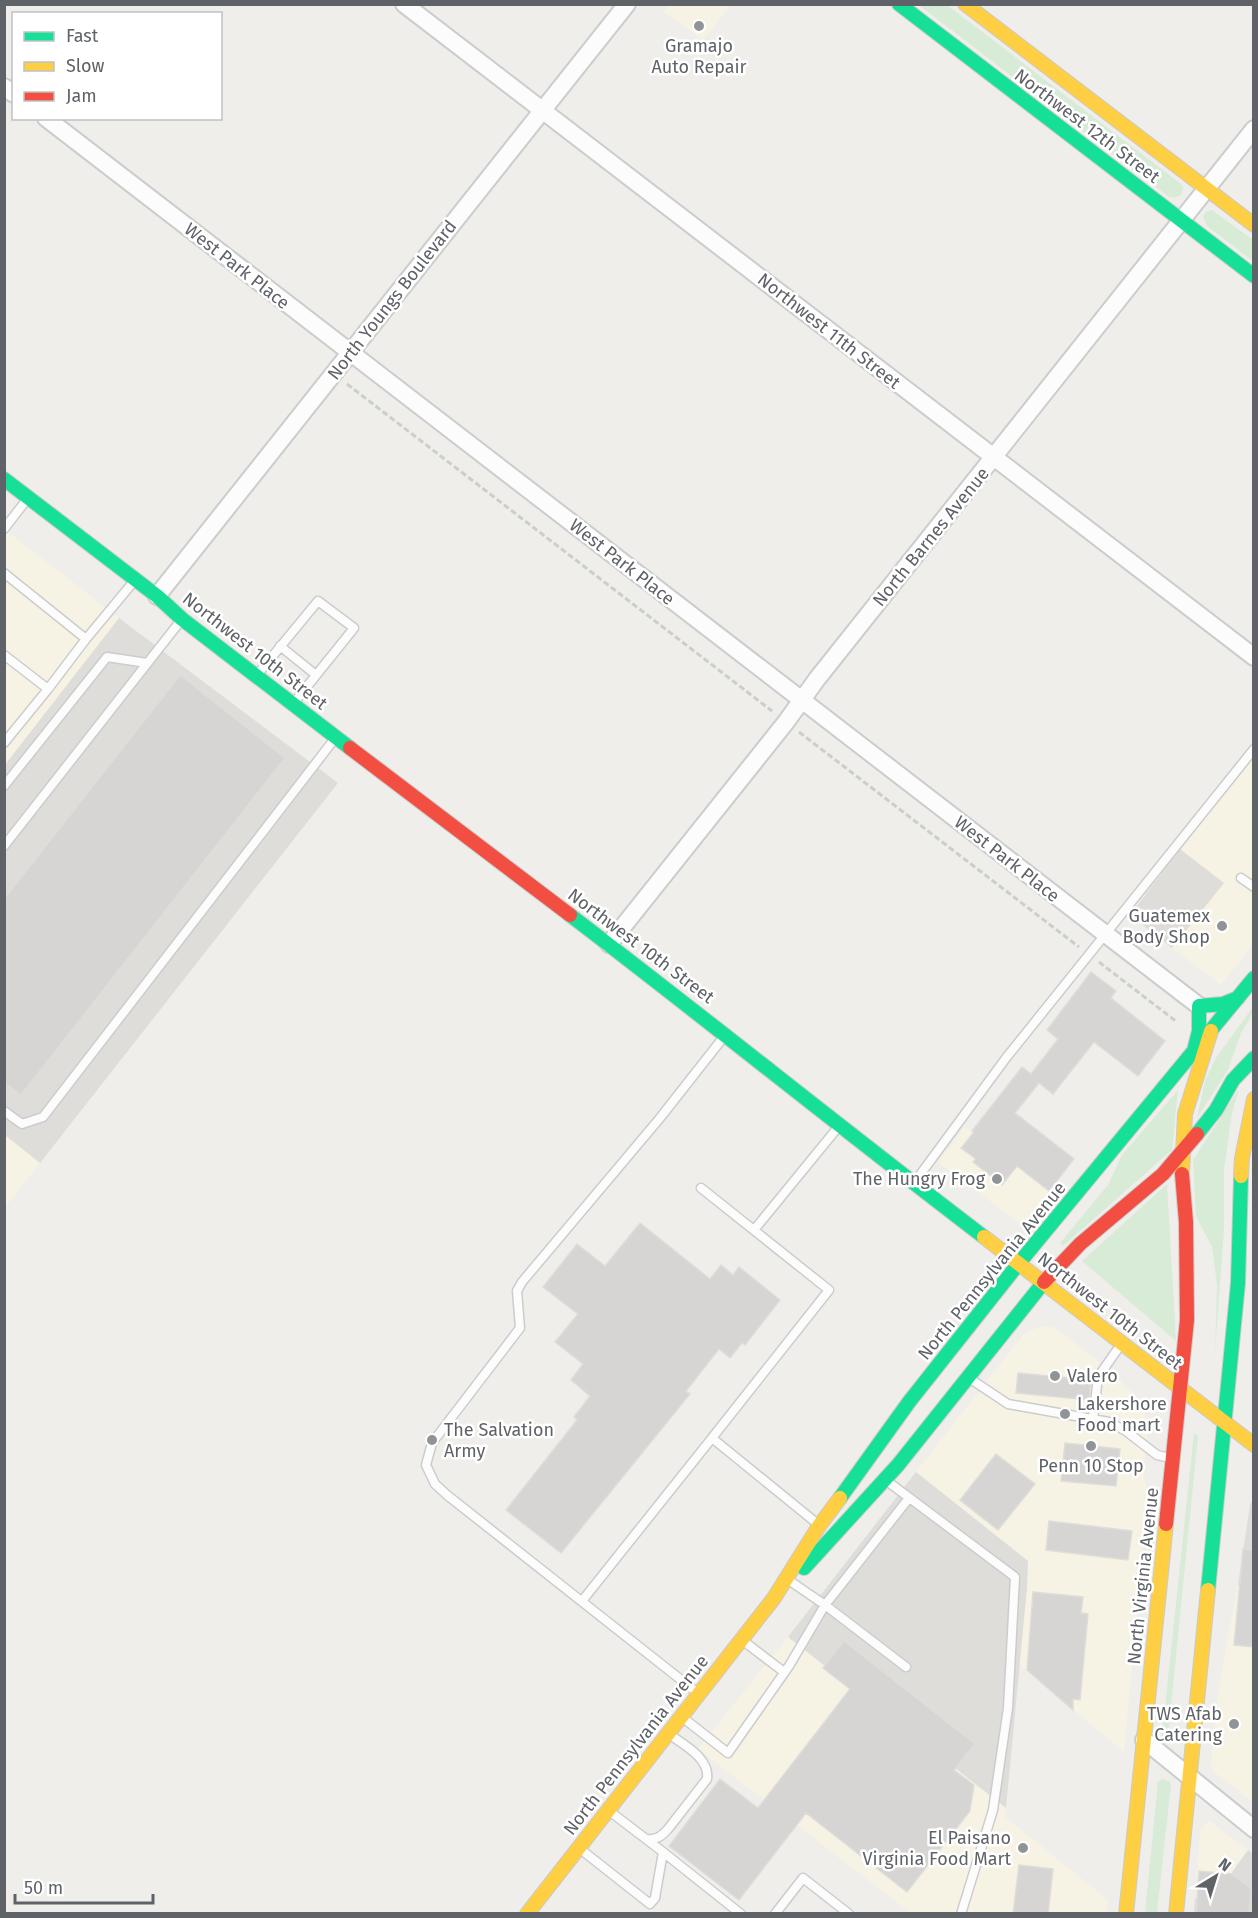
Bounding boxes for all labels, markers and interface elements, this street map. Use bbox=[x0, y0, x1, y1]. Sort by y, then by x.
legend bbox=[12, 12, 222, 120]
marker: Gramajo Auto Repair bbox=[692, 19, 706, 33]
text: Fast bbox=[66, 25, 99, 47]
place label: Gramajo Auto Repair bbox=[651, 35, 747, 78]
text: Slow bbox=[66, 55, 105, 77]
street label: Northwest 12th Street bbox=[1010, 64, 1165, 188]
text: Jam bbox=[66, 85, 97, 107]
street label: North Youngs Boulevard bbox=[323, 216, 461, 384]
street label: West Park Place bbox=[180, 218, 294, 314]
street label: Northwest 11th Street bbox=[753, 268, 905, 394]
street label: North Barnes Avenue bbox=[868, 463, 994, 611]
street label: West Park Place bbox=[565, 514, 679, 610]
street label: Northwest 10th Street bbox=[178, 588, 332, 715]
street label: West Park Place bbox=[950, 811, 1064, 907]
street label: Northwest 10th Street bbox=[563, 884, 719, 1009]
place label: Guatemex Body Shop bbox=[1123, 905, 1210, 948]
marker: Guatemex Body Shop bbox=[1215, 919, 1229, 933]
place label: The Hungry Frog bbox=[853, 1168, 986, 1190]
marker: The Hungry Frog bbox=[990, 1172, 1004, 1186]
street label: North Pennsylvania Avenue bbox=[913, 1178, 1071, 1364]
street label: Northwest 10th Street bbox=[1033, 1248, 1187, 1375]
place label: Valero bbox=[1067, 1365, 1118, 1387]
marker: Valero bbox=[1048, 1369, 1062, 1383]
place label: Lakershore Food mart bbox=[1077, 1393, 1167, 1436]
marker: Lakershore Food mart bbox=[1058, 1407, 1072, 1421]
place label: The Salvation Army bbox=[444, 1419, 554, 1462]
marker: The Salvation Army bbox=[425, 1433, 439, 1447]
marker: Penn 10 Stop bbox=[1084, 1439, 1098, 1453]
place label: Penn 10 Stop bbox=[1038, 1455, 1144, 1477]
street label: North Virginia Avenue bbox=[1123, 1486, 1163, 1666]
street label: North Pennsylvania Avenue bbox=[559, 1650, 713, 1840]
place label: TWS Afab Catering bbox=[1147, 1703, 1223, 1746]
marker: TWS Afab Catering bbox=[1227, 1717, 1241, 1731]
place label: El Paisano Virginia Food Mart bbox=[863, 1827, 1011, 1870]
marker: El Paisano Virginia Food Mart bbox=[1016, 1841, 1030, 1855]
north arrow bbox=[1186, 1846, 1246, 1906]
text: N bbox=[1215, 1854, 1235, 1875]
scale bar bbox=[15, 1867, 153, 1905]
text: 50 m bbox=[24, 1877, 63, 1899]

